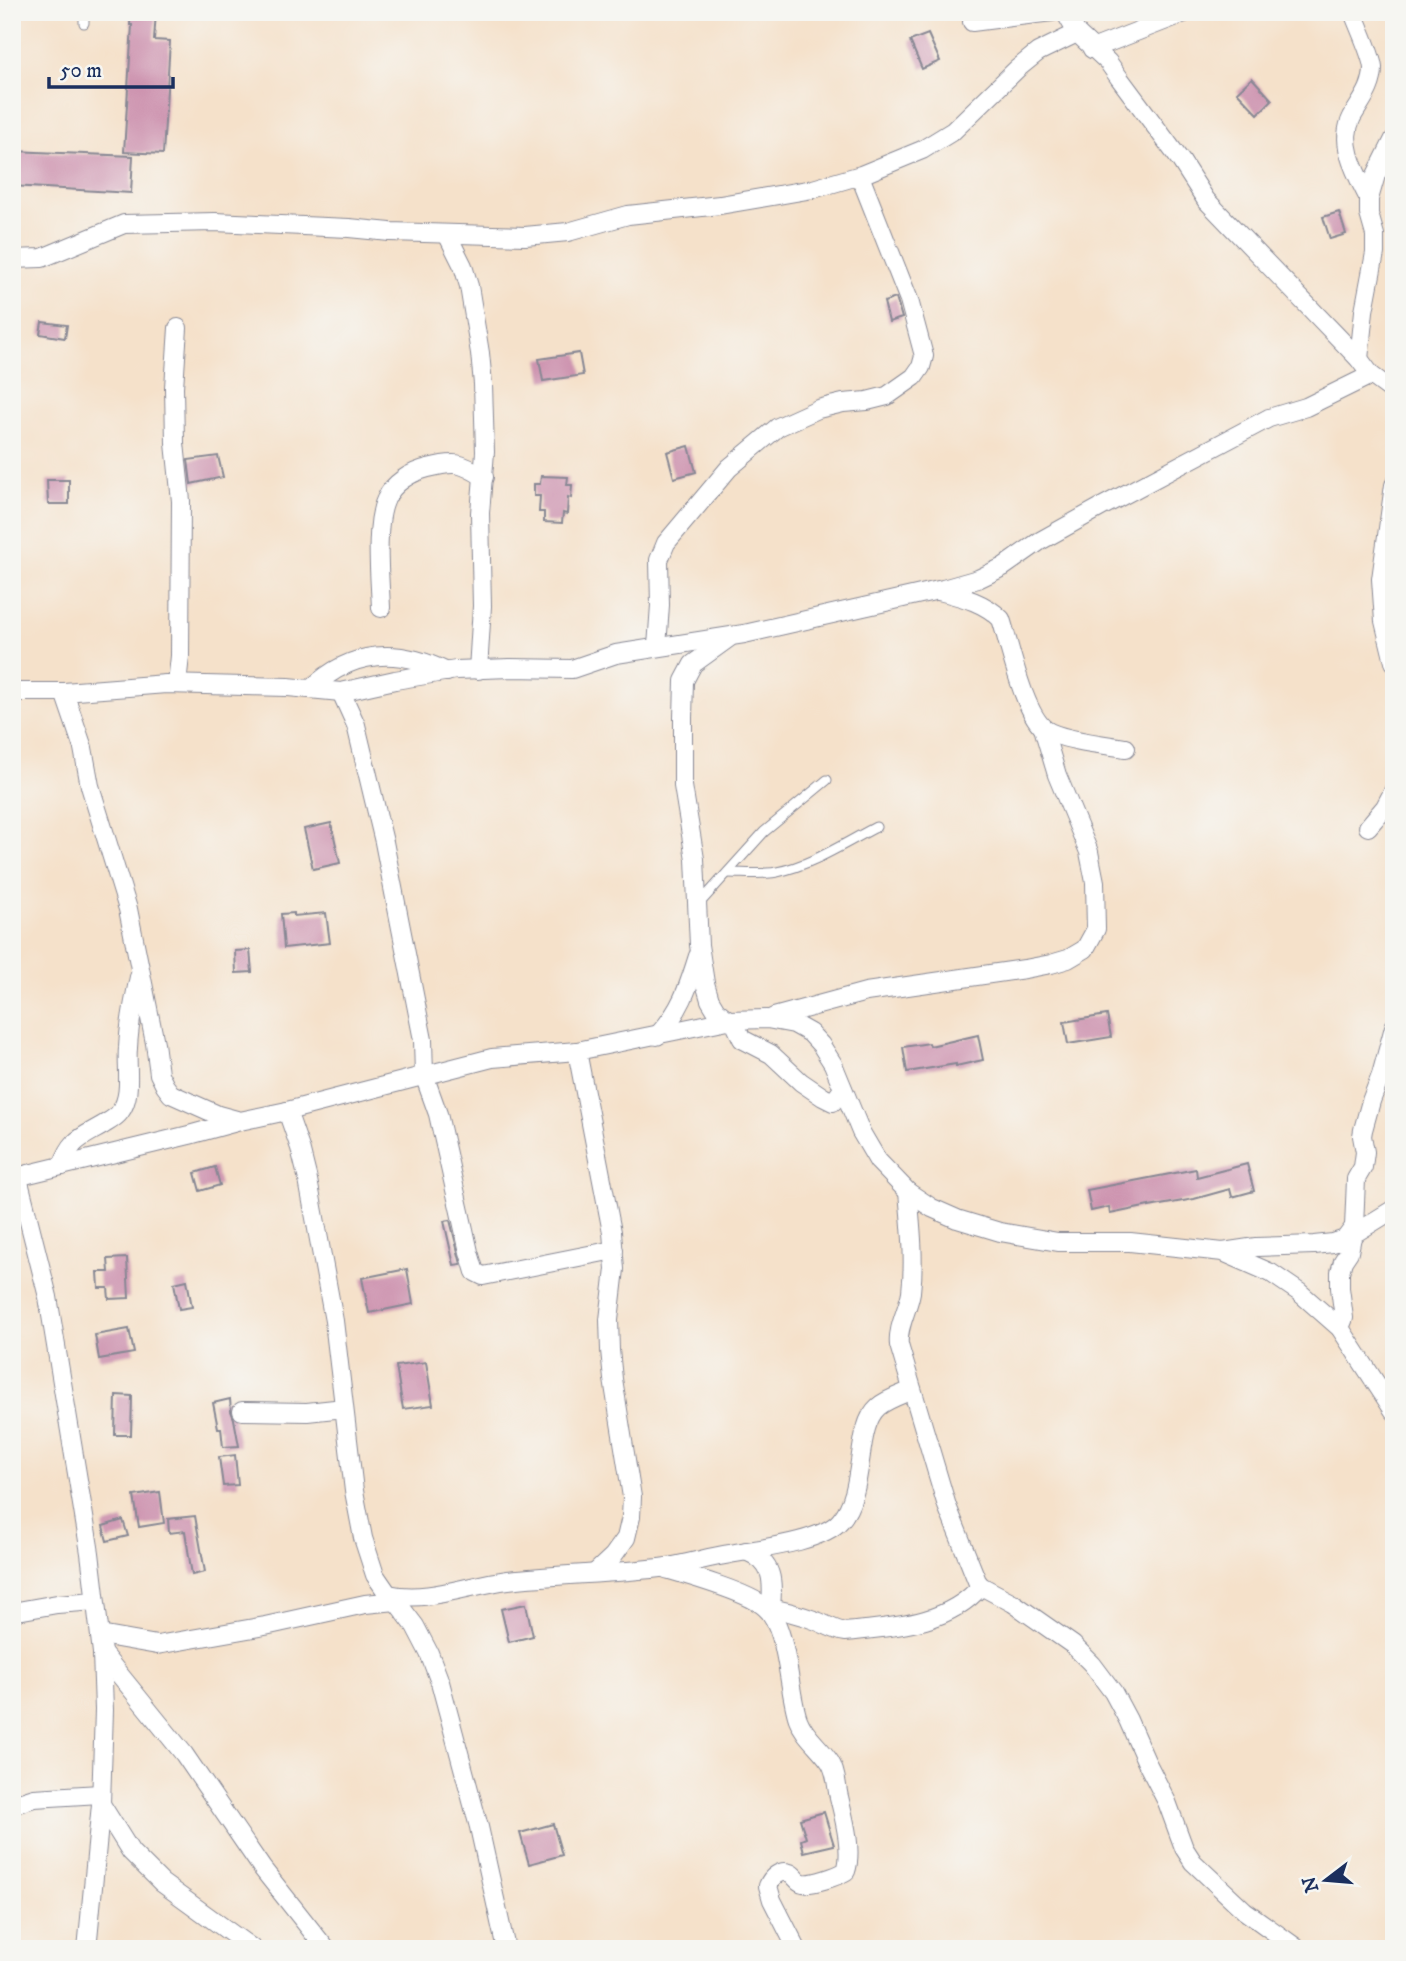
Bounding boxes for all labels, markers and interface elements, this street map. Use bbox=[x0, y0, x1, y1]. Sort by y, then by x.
scale bar bbox=[49, 46, 173, 90]
text: 50 m bbox=[60, 58, 102, 84]
north arrow bbox=[1290, 1846, 1360, 1916]
text: N bbox=[1298, 1873, 1324, 1895]

